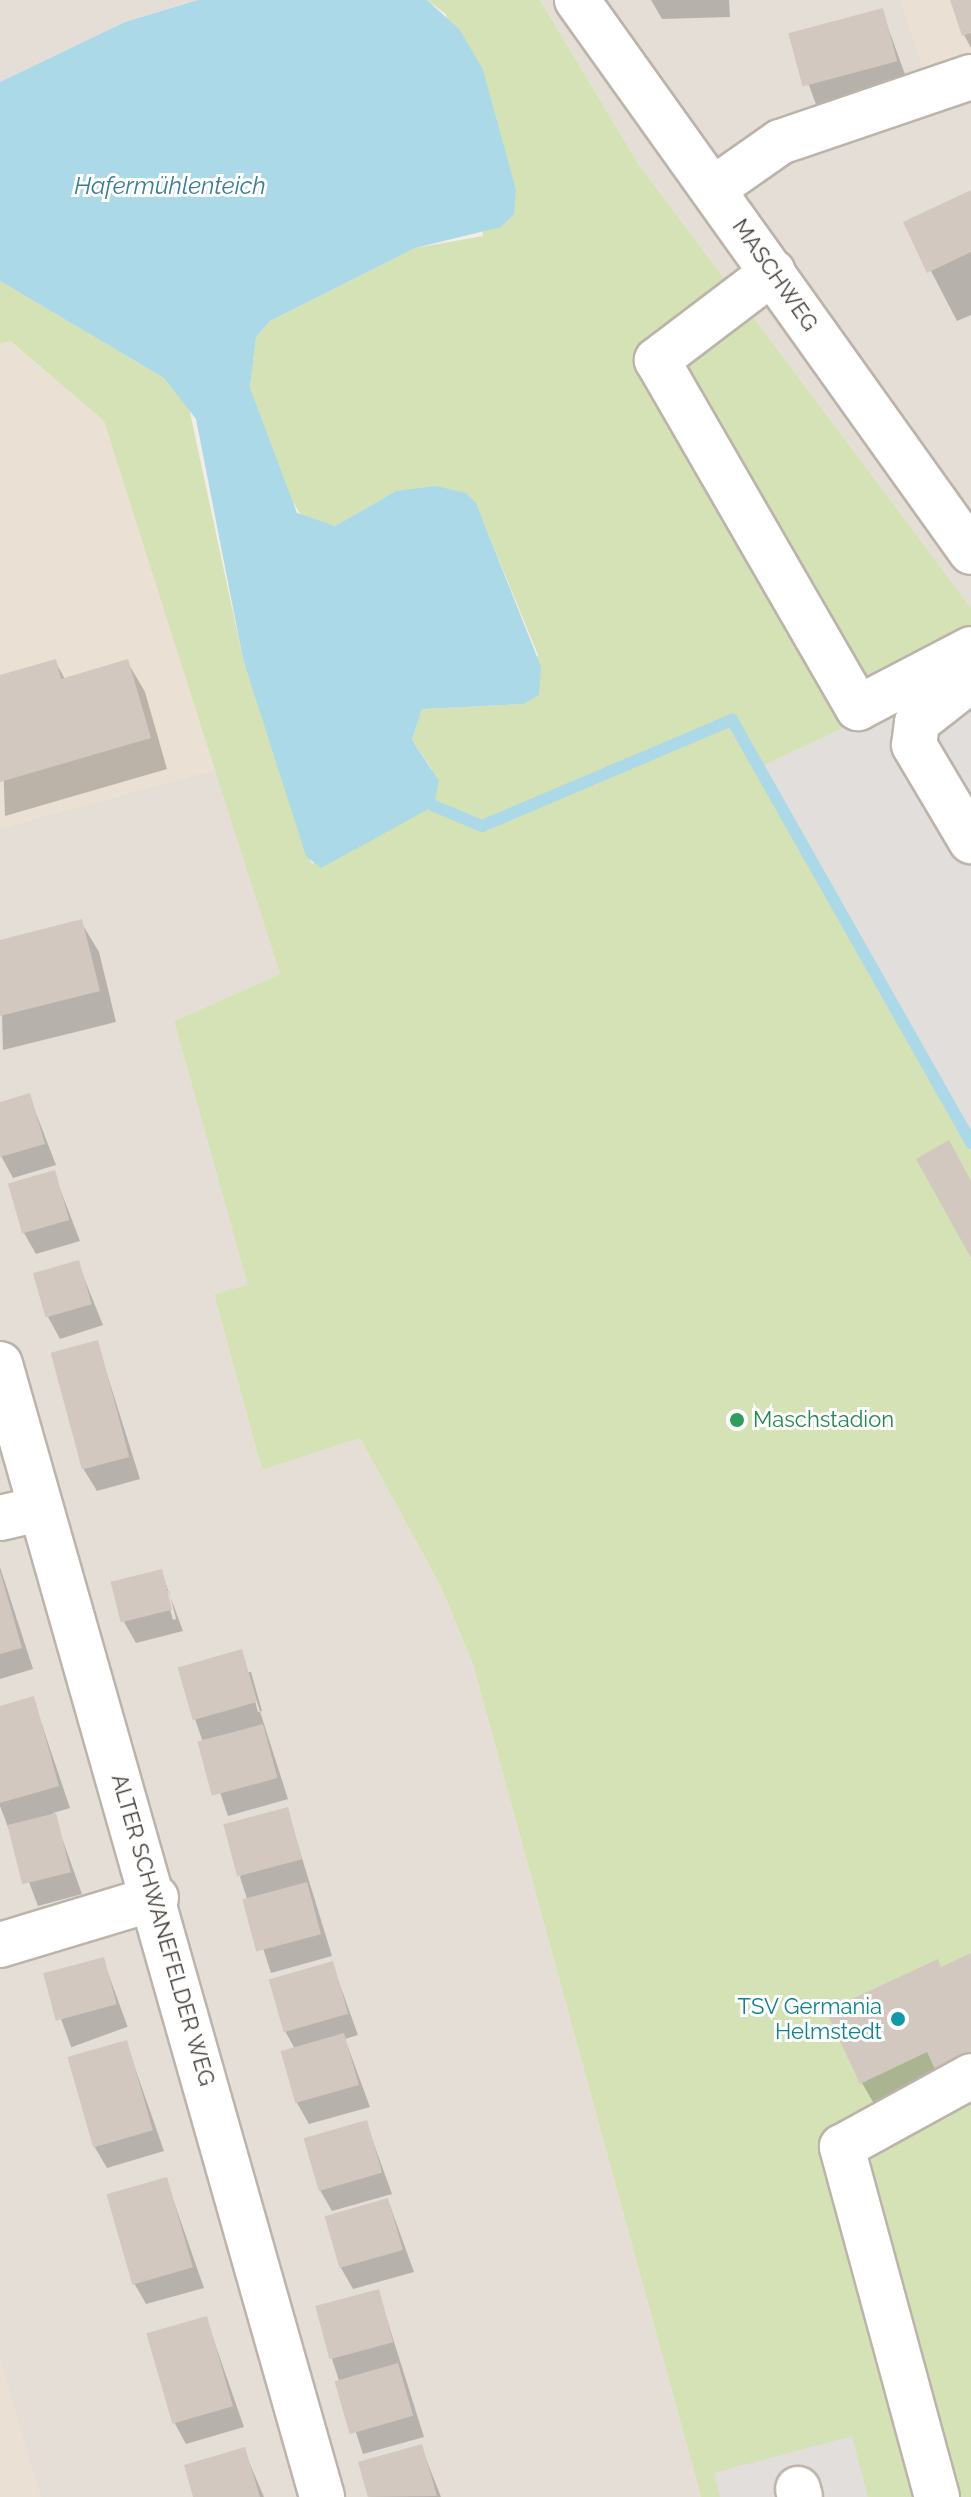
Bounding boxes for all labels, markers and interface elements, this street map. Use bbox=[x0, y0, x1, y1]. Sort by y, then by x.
water label: Hafermühlenteich bbox=[74, 172, 266, 200]
street label: MASCHWEG bbox=[727, 214, 823, 336]
place label: Maschstadion bbox=[753, 1407, 894, 1433]
marker: Maschstadion bbox=[728, 1411, 746, 1429]
street label: ALTER SCHWANEFELDER WEG bbox=[106, 1771, 220, 2089]
place label: TSV Germania Helmstedt bbox=[737, 1993, 882, 2044]
marker: TSV Germania Helmstedt bbox=[889, 2010, 907, 2028]

